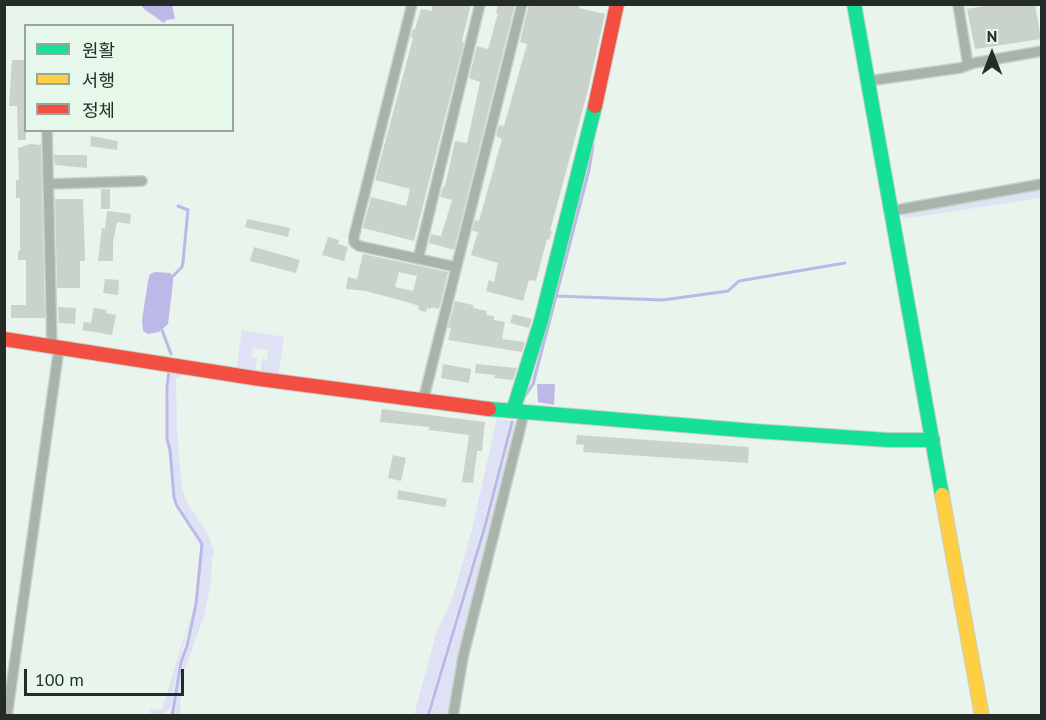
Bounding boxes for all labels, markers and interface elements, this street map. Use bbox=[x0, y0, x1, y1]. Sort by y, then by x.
legend bbox=[24, 24, 234, 132]
north arrow bbox=[962, 24, 1022, 84]
text: N bbox=[987, 26, 997, 46]
text: 원활 bbox=[82, 39, 115, 62]
text: 서행 bbox=[82, 69, 115, 92]
text: 정체 bbox=[82, 99, 115, 122]
scale bar bbox=[27, 657, 188, 695]
text: 100 m bbox=[35, 668, 84, 691]

